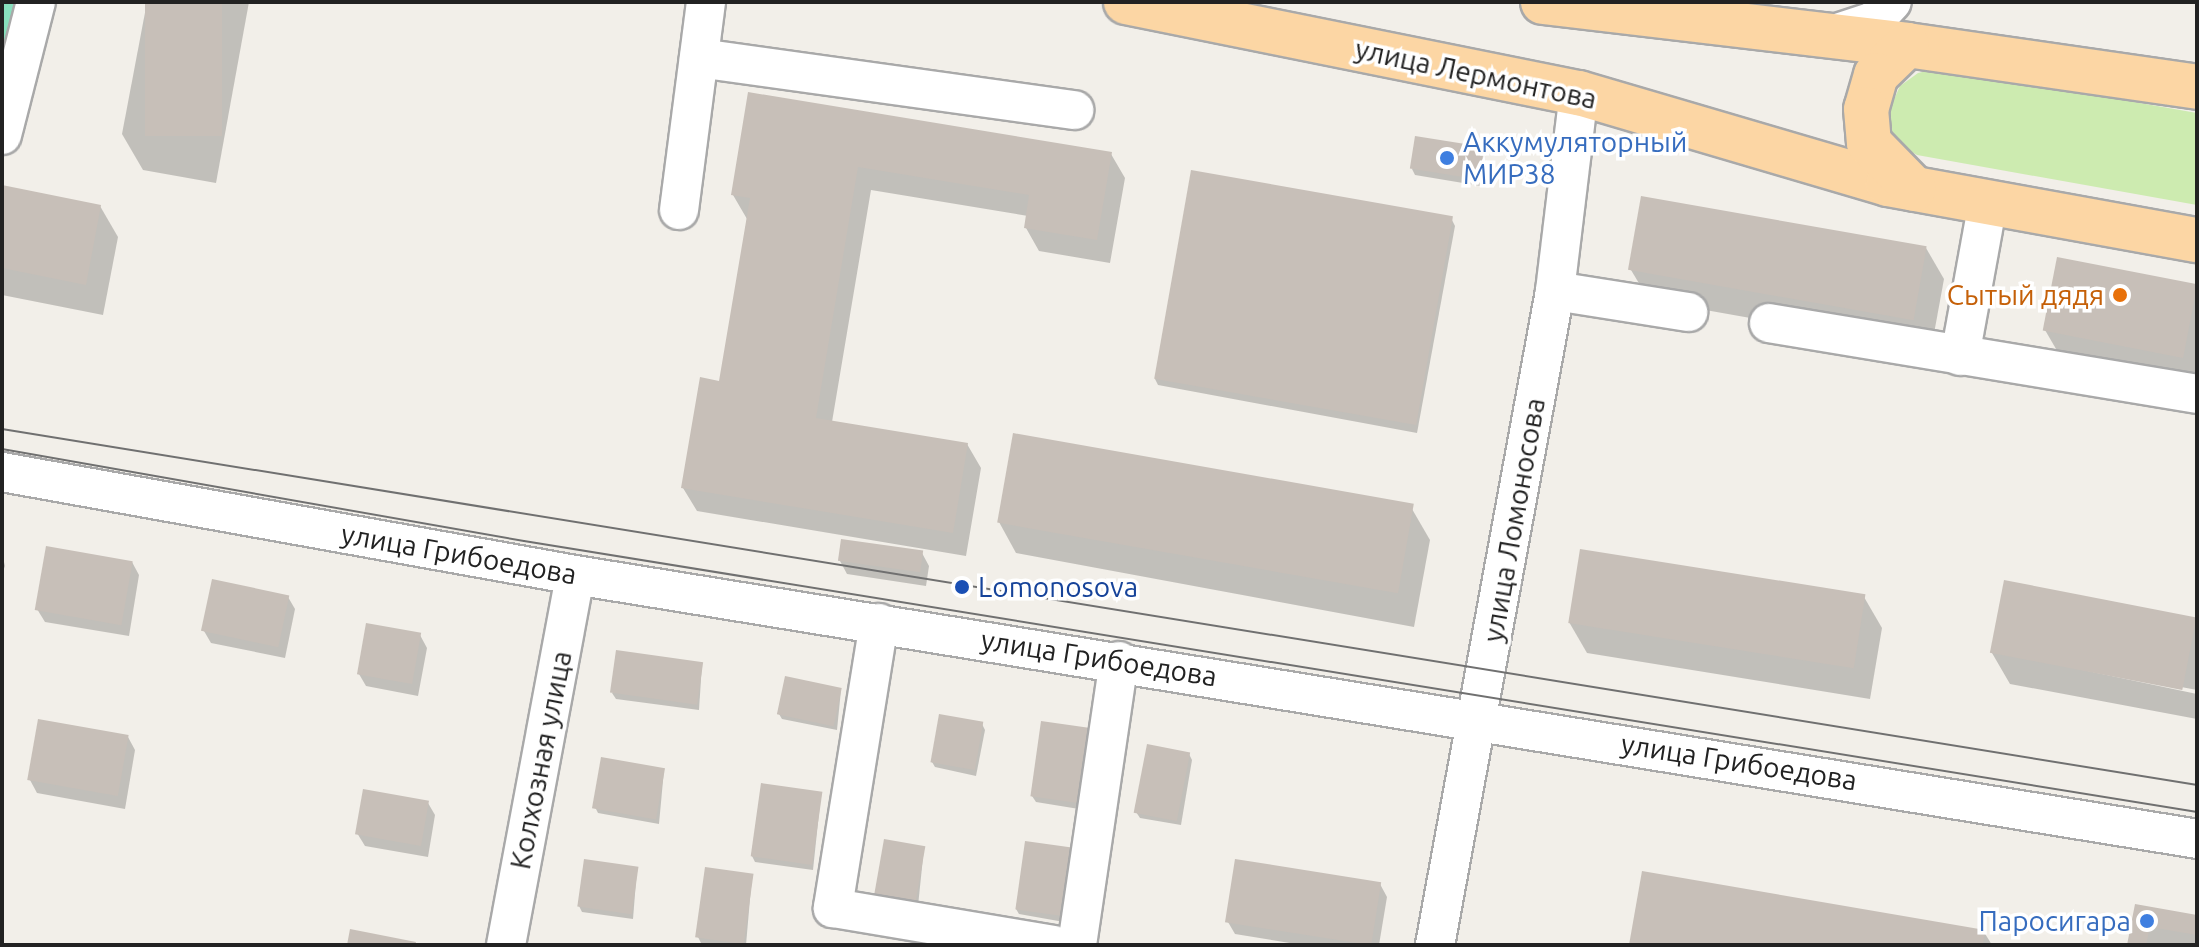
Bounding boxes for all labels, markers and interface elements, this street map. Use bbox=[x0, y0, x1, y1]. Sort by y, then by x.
street label: улица Лермонтова bbox=[1352, 32, 1600, 116]
place label: Аккумуляторный МИР38 bbox=[1463, 125, 1687, 191]
marker: Аккумуляторный МИР38 bbox=[1438, 149, 1456, 167]
place label: Сытый дядя bbox=[1947, 278, 2104, 312]
marker: Сытый дядя bbox=[2111, 286, 2129, 304]
street label: улица Ломоносова bbox=[1476, 395, 1552, 645]
street label: улица Грибоедова bbox=[339, 517, 579, 591]
place label: Lomonosova bbox=[978, 570, 1138, 604]
marker: Lomonosova bbox=[953, 578, 971, 596]
street label: улица Грибоедова bbox=[979, 623, 1219, 693]
street label: Колхозная улица bbox=[503, 648, 579, 872]
street label: улица Грибоедова bbox=[1619, 727, 1859, 797]
place label: Паросигара bbox=[1978, 904, 2131, 938]
marker: Паросигара bbox=[2138, 912, 2156, 930]

